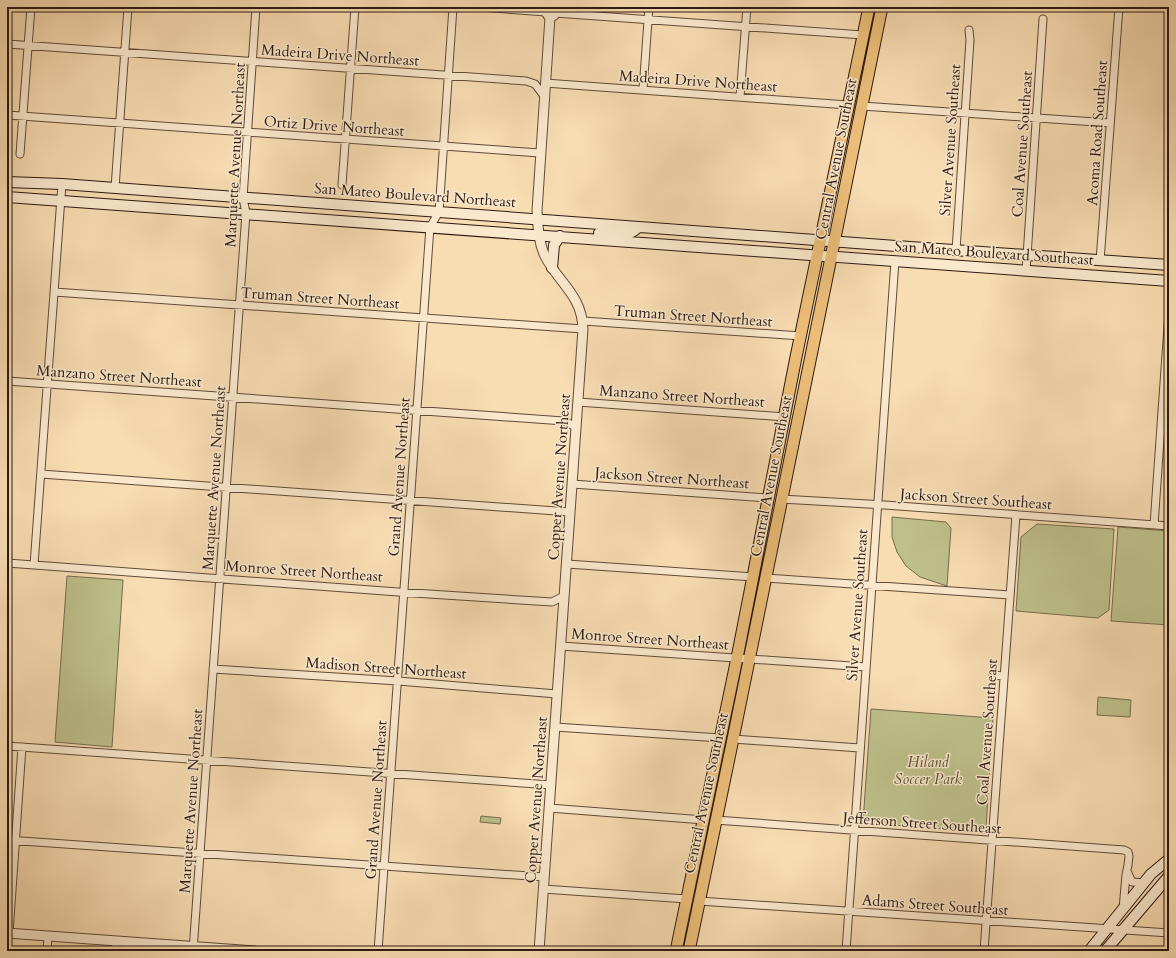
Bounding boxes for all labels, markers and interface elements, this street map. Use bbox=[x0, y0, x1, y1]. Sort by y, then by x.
street label: Madeira Drive Northeast bbox=[260, 40, 420, 71]
street label: Acoma Road Southeast bbox=[1082, 59, 1112, 206]
street label: Marquette Avenue Northeast bbox=[220, 62, 250, 248]
street label: Silver Avenue Southeast bbox=[935, 63, 965, 217]
street label: Madeira Drive Northeast bbox=[618, 66, 778, 97]
street label: Coal Avenue Southeast bbox=[1007, 70, 1037, 218]
street label: Central Avenue Southeast bbox=[811, 76, 862, 241]
street label: Ortiz Drive Northeast bbox=[263, 111, 405, 141]
street label: San Mateo Boulevard Northeast bbox=[314, 178, 517, 212]
street label: San Mateo Boulevard Southeast bbox=[894, 236, 1094, 270]
street label: Truman Street Northeast bbox=[240, 282, 400, 314]
street label: Truman Street Northeast bbox=[613, 300, 773, 332]
street label: Manzano Street Northeast bbox=[36, 360, 202, 392]
street label: Manzano Street Northeast bbox=[599, 380, 765, 412]
street label: Marquette Avenue Northeast bbox=[198, 385, 230, 571]
street label: Copper Avenue Northeast bbox=[543, 393, 575, 561]
street label: Central Avenue Southeast bbox=[746, 393, 797, 558]
street label: Grand Avenue Northeast bbox=[383, 397, 415, 557]
street label: Jackson Street Northeast bbox=[592, 462, 750, 493]
street label: Jackson Street Southeast bbox=[897, 484, 1053, 514]
street label: Silver Avenue Southeast bbox=[842, 528, 872, 682]
street label: Monroe Street Northeast bbox=[225, 556, 384, 586]
street label: Monroe Street Northeast bbox=[571, 624, 730, 654]
street label: Madison Street Northeast bbox=[305, 652, 467, 684]
street label: Coal Avenue Southeast bbox=[972, 658, 1002, 806]
street label: Marquette Avenue Northeast bbox=[175, 708, 207, 894]
street label: Central Avenue Southeast bbox=[679, 711, 733, 875]
street label: Copper Avenue Northeast bbox=[520, 716, 552, 884]
street label: Grand Avenue Northeast bbox=[360, 720, 392, 880]
park label: Hiland Soccer Park bbox=[894, 752, 963, 789]
street label: Jefferson Street Southeast bbox=[840, 807, 1002, 839]
street label: Adams Street Southeast bbox=[861, 890, 1009, 920]

